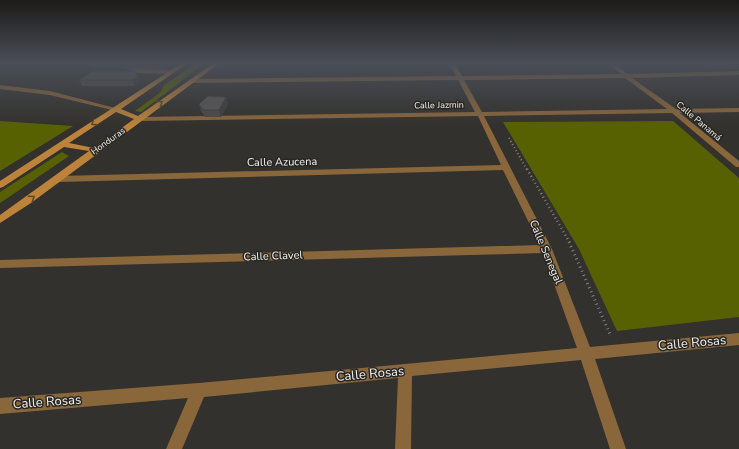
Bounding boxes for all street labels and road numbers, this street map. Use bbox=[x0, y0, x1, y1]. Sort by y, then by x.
street label: Calle Jazmin bbox=[414, 99, 464, 111]
street label: Calle Panamá bbox=[674, 99, 724, 144]
street label: Honduras bbox=[88, 125, 128, 157]
street label: Calle Azucena bbox=[247, 154, 317, 170]
street label: Calle Senegal bbox=[526, 218, 567, 287]
street label: Calle Clavel bbox=[243, 247, 304, 265]
street label: Calle Rosas bbox=[657, 331, 727, 355]
street label: Calle Rosas bbox=[335, 362, 405, 386]
street label: Calle Rosas bbox=[12, 391, 82, 413]

